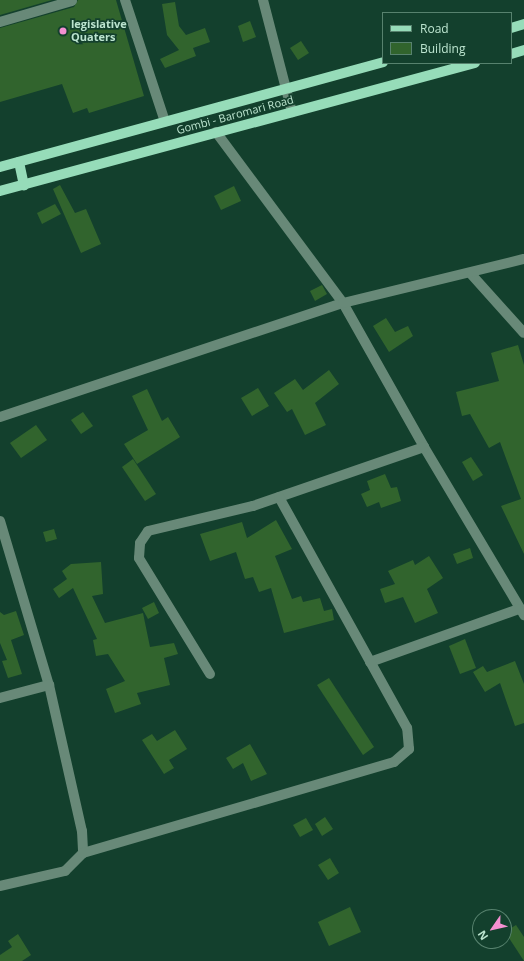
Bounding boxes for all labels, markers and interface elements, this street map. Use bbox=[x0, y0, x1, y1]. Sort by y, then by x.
legend bbox=[382, 12, 512, 64]
place label: legislative Quaters bbox=[71, 18, 127, 44]
text: Road bbox=[420, 20, 449, 37]
marker: legislative Quaters bbox=[58, 26, 68, 36]
text: Building bbox=[420, 40, 465, 57]
street label: Gombi - Baromari Road bbox=[175, 93, 295, 137]
north arrow bbox=[472, 909, 512, 949]
text: N bbox=[474, 928, 491, 943]

